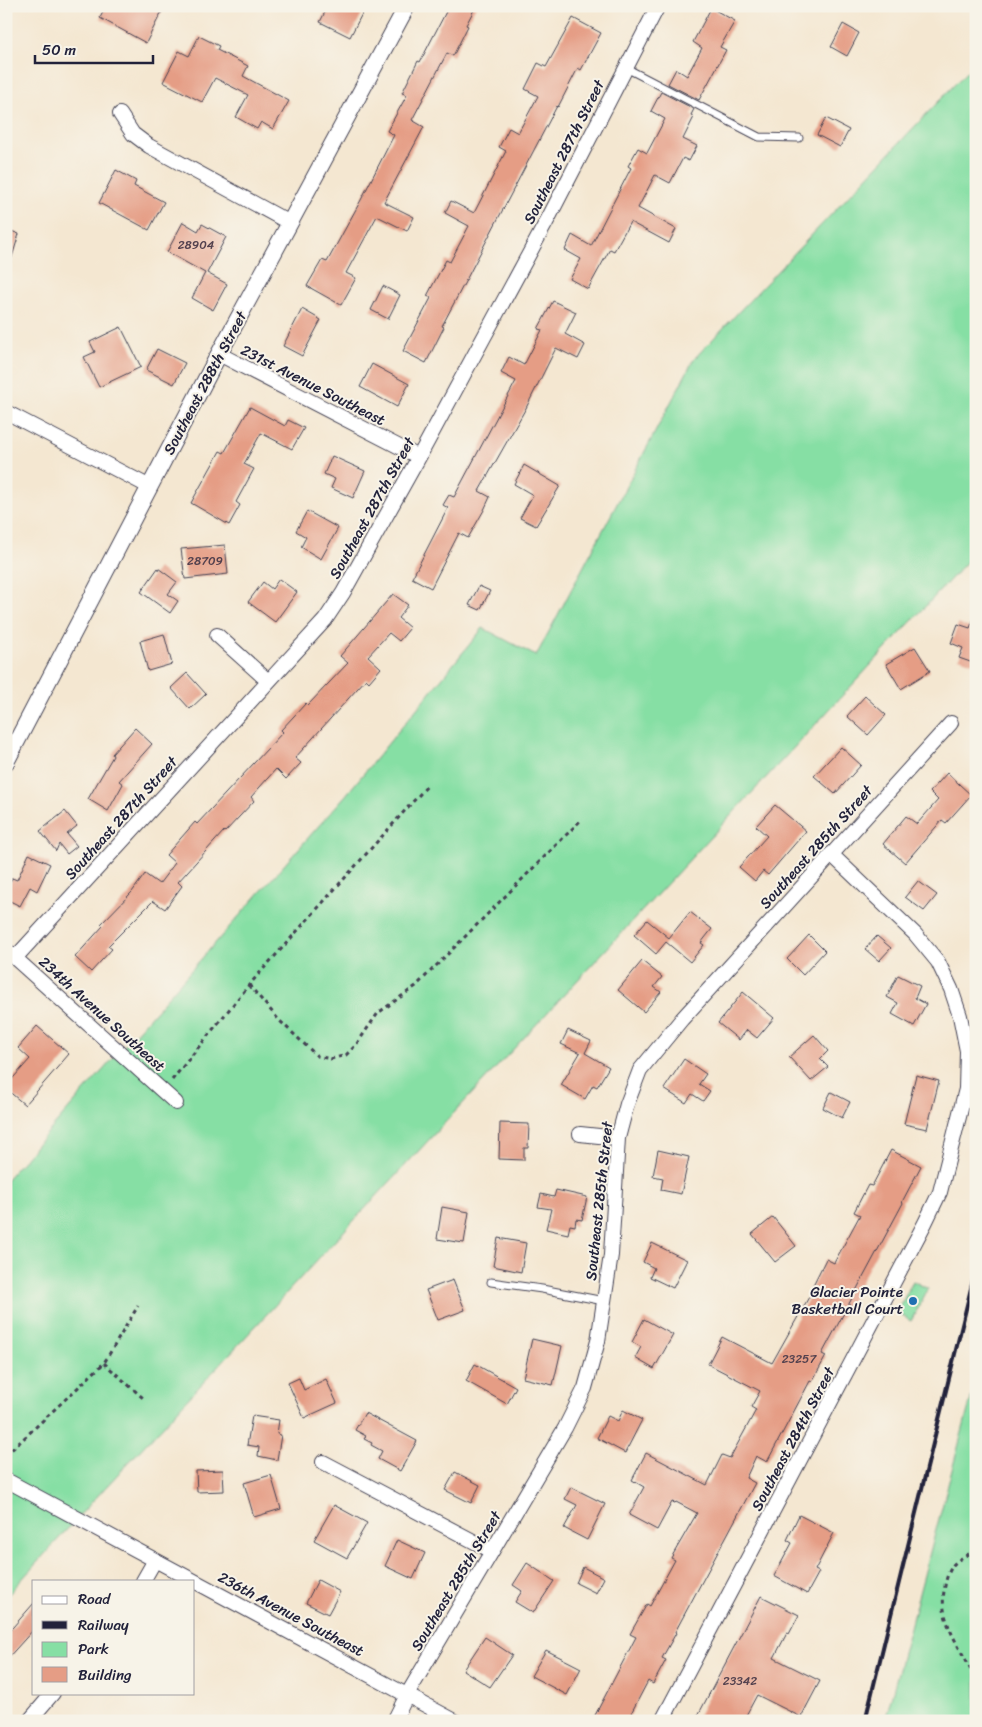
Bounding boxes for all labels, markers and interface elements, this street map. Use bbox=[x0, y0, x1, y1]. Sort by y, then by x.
scale bar bbox=[35, 32, 152, 64]
text: 50 m bbox=[42, 37, 77, 63]
street label: Southeast 287th Street bbox=[516, 74, 612, 229]
house number: 28904 bbox=[178, 234, 215, 256]
street label: Southeast 288th Street bbox=[156, 306, 254, 460]
street label: 231st Avenue Southeast bbox=[236, 337, 390, 433]
street label: Southeast 287th Street bbox=[322, 431, 422, 584]
house number: 28709 bbox=[187, 550, 223, 572]
street label: Southeast 287th Street bbox=[58, 750, 185, 886]
street label: Southeast 285th Street bbox=[753, 778, 880, 915]
street label: 234th Avenue Southeast bbox=[33, 950, 172, 1079]
street label: Southeast 285th Street bbox=[578, 1119, 620, 1282]
place label: Glacier Pointe Basketball Court bbox=[791, 1279, 903, 1322]
marker: Glacier Pointe Basketball Court bbox=[907, 1295, 919, 1307]
house number: 23257 bbox=[782, 1348, 817, 1370]
street label: Southeast 284th Street bbox=[744, 1361, 842, 1516]
street label: Southeast 285th Street bbox=[404, 1505, 509, 1656]
street label: 236th Avenue Southeast bbox=[213, 1564, 369, 1664]
legend bbox=[32, 1580, 195, 1694]
text: Road bbox=[78, 1586, 111, 1612]
text: Railway bbox=[78, 1612, 129, 1638]
text: Park bbox=[78, 1636, 109, 1662]
text: Building bbox=[78, 1662, 132, 1688]
house number: 23342 bbox=[723, 1670, 757, 1692]

